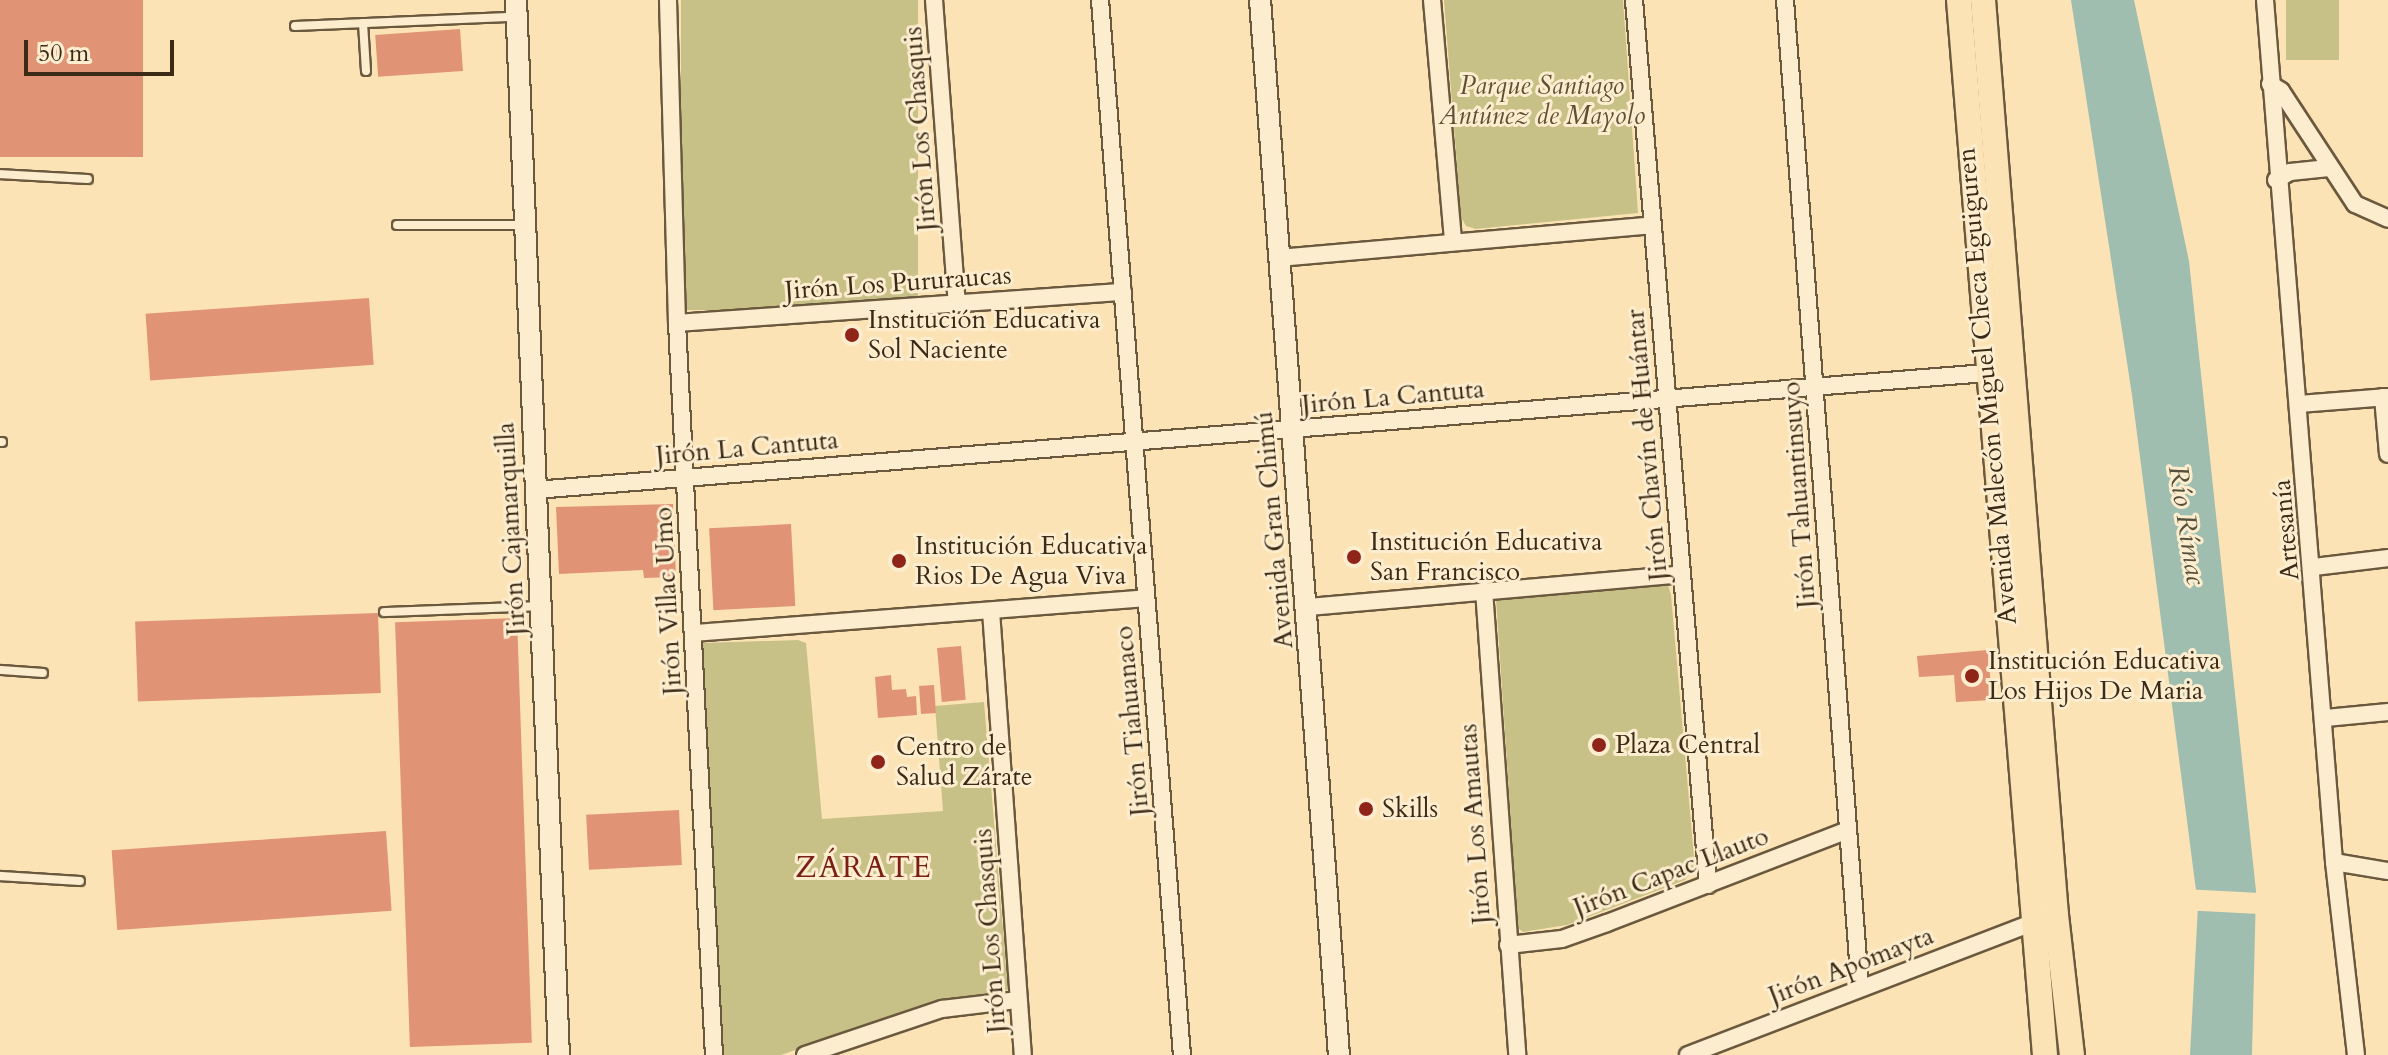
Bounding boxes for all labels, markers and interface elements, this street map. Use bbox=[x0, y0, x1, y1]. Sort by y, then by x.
scale bar bbox=[28, 24, 178, 74]
street label: Jirón Los Chasquis bbox=[897, 26, 943, 232]
text: 50 m bbox=[38, 37, 89, 70]
park label: Parque Santiago Antúnez de Mayolo bbox=[1439, 70, 1645, 132]
street label: Avenida Malecón Miguel Checa Eguiguren bbox=[1951, 146, 2023, 626]
street label: Jirón Los Pururaucas bbox=[784, 260, 1012, 306]
place label: Institución Educativa Sol Naciente bbox=[868, 304, 1101, 366]
street label: Jirón Chavín de Huántar bbox=[1620, 308, 1674, 582]
marker: Institución Educativa Sol Naciente bbox=[843, 326, 861, 344]
street label: Jirón La Cantuta bbox=[1300, 373, 1486, 421]
street label: Jirón Tahuantinsuyo bbox=[1776, 381, 1822, 609]
street label: Avenida Gran Chimú bbox=[1248, 410, 1300, 650]
street label: Jirón Cajamarquilla bbox=[490, 421, 532, 637]
street label: Jirón La Cantuta bbox=[654, 424, 840, 472]
water label: Río Rímac bbox=[2161, 463, 2213, 587]
street label: Artesanía bbox=[2266, 478, 2306, 582]
street label: Jirón Villac Umo bbox=[647, 506, 689, 696]
place label: Institución Educativa San Francisco bbox=[1370, 526, 1603, 588]
place label: Institución Educativa Rios De Agua Viva bbox=[915, 530, 1148, 592]
marker: Institución Educativa San Francisco bbox=[1345, 548, 1363, 566]
marker: Institución Educativa Rios De Agua Viva bbox=[890, 552, 908, 570]
street label: Jirón Tiahuanaco bbox=[1108, 625, 1156, 817]
place label: Institución Educativa Los Hijos De Maria bbox=[1988, 645, 2221, 706]
marker: Institución Educativa Los Hijos De Maria bbox=[1963, 667, 1981, 685]
street label: Jirón Los Amautas bbox=[1452, 723, 1498, 925]
place label: Plaza Central bbox=[1615, 729, 1760, 761]
place label: Centro de Salud Zárate bbox=[896, 731, 1032, 792]
marker: Plaza Central bbox=[1590, 736, 1608, 754]
marker: Centro de Salud Zárate bbox=[867, 751, 889, 773]
place label: Skills bbox=[1382, 793, 1438, 825]
marker: Skills bbox=[1357, 800, 1375, 818]
street label: Jirón Capac Llauto bbox=[1569, 820, 1773, 924]
street label: Jirón Los Chasquis bbox=[967, 828, 1013, 1034]
district label: ZÁRATE bbox=[795, 850, 933, 886]
street label: Jirón Apomayta bbox=[1764, 920, 1938, 1012]

